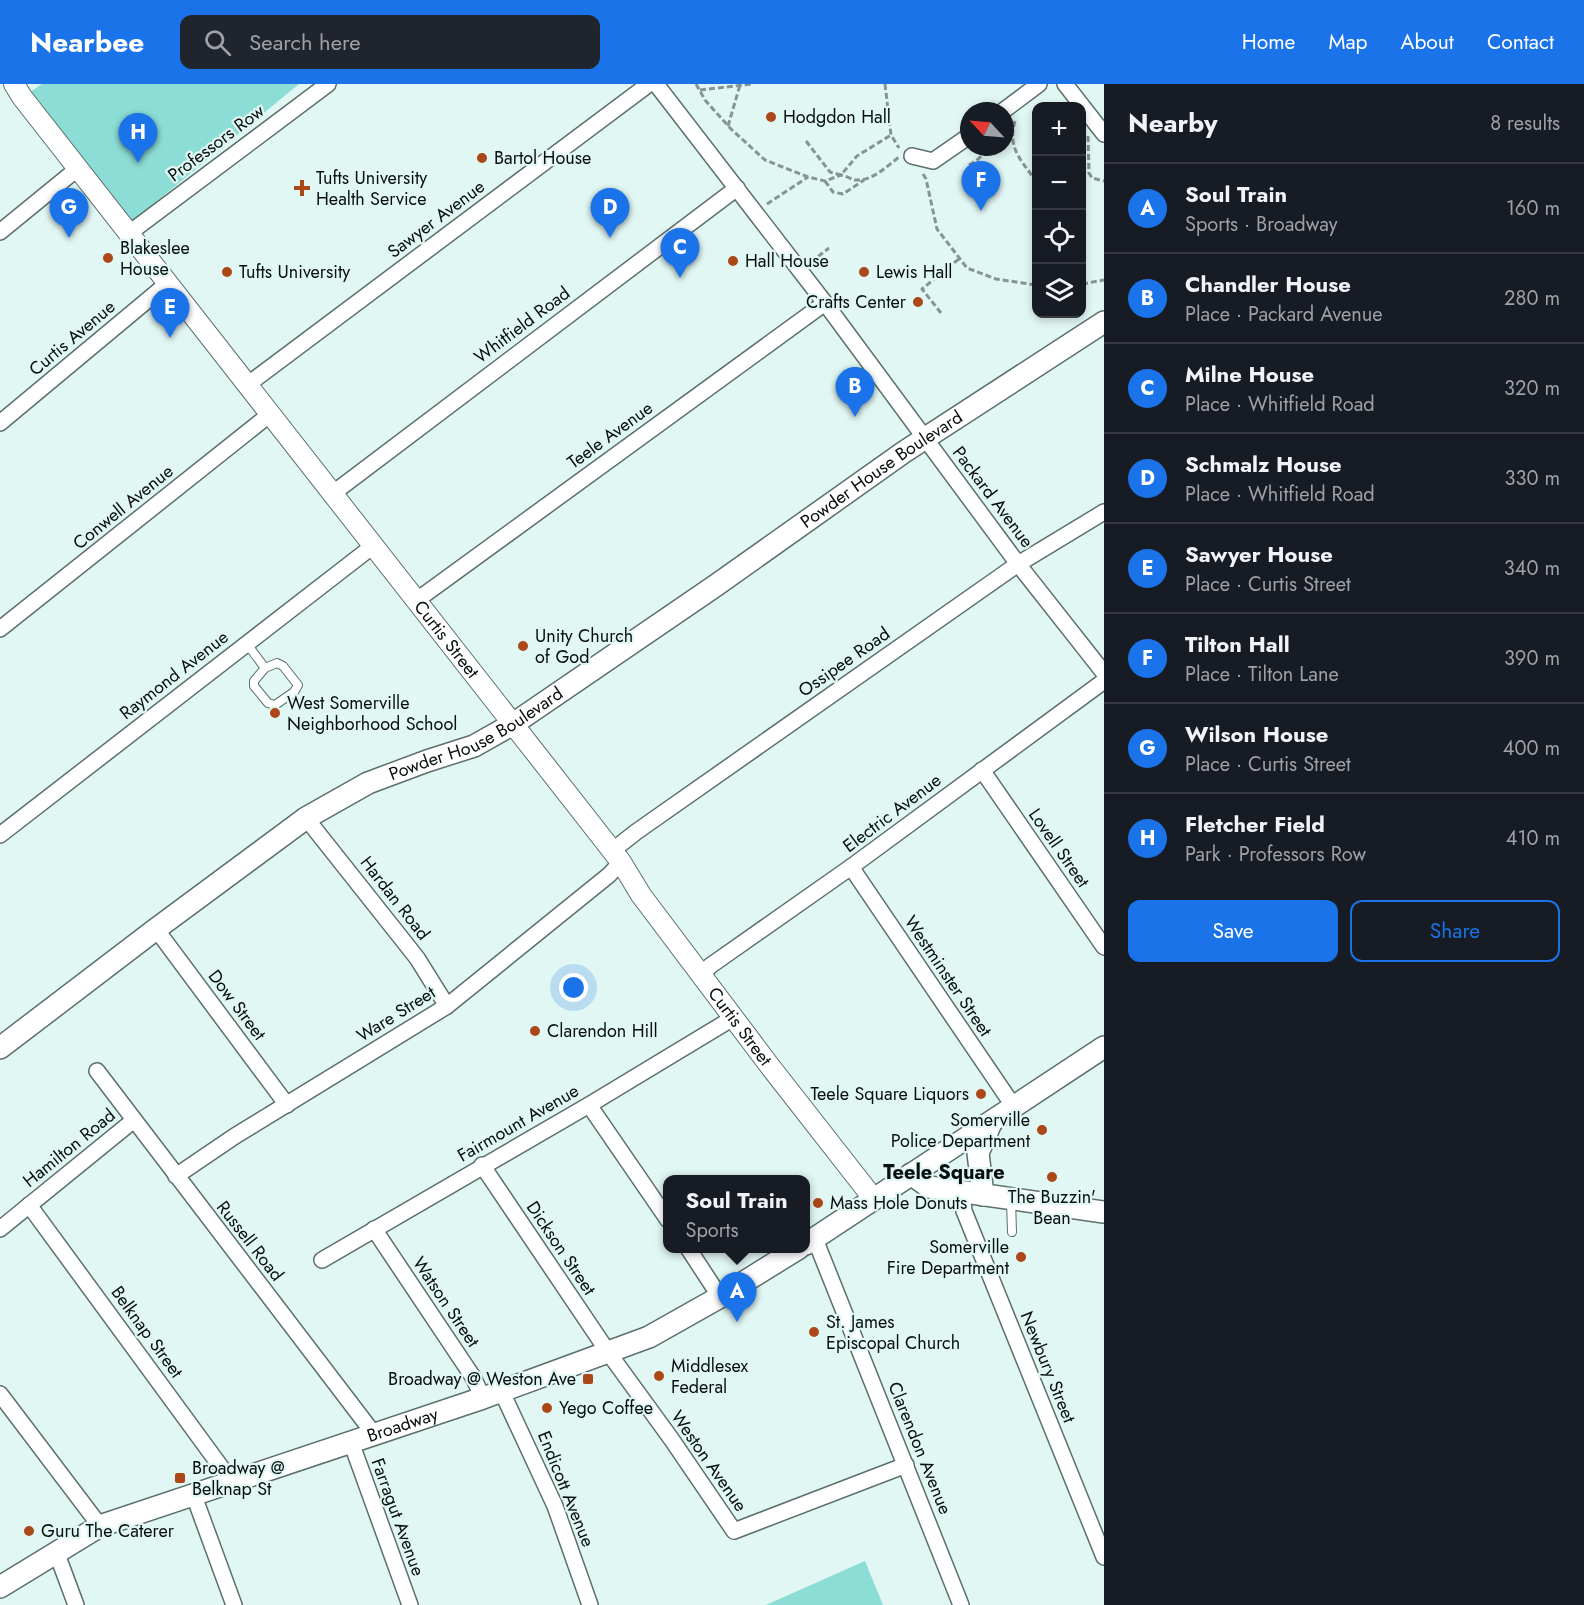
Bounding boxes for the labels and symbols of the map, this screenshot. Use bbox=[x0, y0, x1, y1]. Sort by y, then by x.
street label: Professors Row bbox=[162, 98, 270, 188]
north arrow bbox=[960, 102, 1014, 156]
place label: Hodgdon Hall bbox=[783, 104, 891, 130]
marker: Hodgdon Hall bbox=[764, 110, 778, 124]
pin: H bbox=[118, 113, 158, 163]
place label: Bartol House bbox=[494, 145, 591, 171]
marker: Bartol House bbox=[475, 151, 489, 165]
pin: F bbox=[962, 162, 1000, 211]
place label: Tufts University Health Service bbox=[316, 165, 427, 212]
street label: Sawyer Avenue bbox=[382, 174, 490, 264]
marker: Tufts University Health Service bbox=[293, 179, 311, 197]
pin: G bbox=[50, 188, 88, 238]
pin: D bbox=[590, 188, 630, 238]
pin: C bbox=[660, 228, 700, 278]
place label: Blakeslee House bbox=[120, 235, 190, 282]
place label: Hall House bbox=[745, 248, 829, 274]
marker: Blakeslee House bbox=[101, 251, 115, 265]
marker: Hall House bbox=[726, 254, 740, 268]
place label: Tufts University bbox=[239, 259, 350, 285]
place label: Lewis Hall bbox=[876, 259, 952, 285]
marker: Tufts University bbox=[220, 265, 234, 279]
marker: Lewis Hall bbox=[857, 265, 871, 279]
street label: Whitfield Road bbox=[469, 280, 575, 370]
pin: E bbox=[150, 288, 190, 338]
place label: Crafts Center bbox=[806, 289, 907, 315]
street label: Curtis Avenue bbox=[23, 294, 121, 382]
marker: Crafts Center bbox=[911, 295, 925, 309]
pin: B bbox=[836, 368, 874, 417]
street label: Teele Avenue bbox=[562, 395, 658, 475]
street label: Powder House Boulevard bbox=[795, 404, 968, 535]
street label: Packard Avenue bbox=[946, 441, 1040, 553]
street label: Conwell Avenue bbox=[67, 458, 179, 556]
street label: Curtis Street bbox=[408, 595, 486, 684]
street label: Ossipee Road bbox=[793, 621, 895, 703]
place label: Unity Church of God bbox=[535, 623, 633, 670]
street label: Raymond Avenue bbox=[114, 624, 234, 726]
marker: Unity Church of God bbox=[516, 639, 530, 653]
street label: Powder House Boulevard bbox=[385, 681, 568, 787]
place label: West Somerville Neighborhood School bbox=[287, 690, 457, 737]
marker: West Somerville Neighborhood School bbox=[268, 706, 282, 720]
street label: Electric Avenue bbox=[837, 767, 947, 859]
street label: Lovell Street bbox=[1022, 803, 1096, 893]
street label: Hardan Road bbox=[354, 850, 436, 946]
street label: Westminster Street bbox=[898, 910, 999, 1042]
street label: Dow Street bbox=[202, 964, 273, 1046]
your location bbox=[559, 973, 588, 1002]
street label: Ware Street bbox=[352, 979, 441, 1048]
street label: Curtis Street bbox=[702, 982, 779, 1072]
place label: Clarendon Hill bbox=[547, 1018, 658, 1044]
marker: Clarendon Hill bbox=[528, 1024, 542, 1038]
street label: Fairmount Avenue bbox=[452, 1078, 584, 1168]
place label: Teele Square Liquors bbox=[811, 1081, 969, 1107]
marker: Teele Square Liquors bbox=[974, 1087, 988, 1101]
street label: Hamilton Road bbox=[17, 1103, 121, 1193]
place label: Somerville Police Department bbox=[891, 1107, 1031, 1154]
marker: Somerville Police Department bbox=[1035, 1123, 1049, 1137]
district label: Teele Square bbox=[883, 1158, 1005, 1187]
marker: The Buzzin' Bean bbox=[1045, 1170, 1059, 1184]
place label: The Buzzin' Bean bbox=[1008, 1184, 1096, 1231]
place label: Mass Hole Donuts bbox=[830, 1190, 967, 1216]
street label: Russell Road bbox=[210, 1195, 290, 1287]
street label: Dickson Street bbox=[520, 1196, 602, 1301]
marker: Mass Hole Donuts bbox=[811, 1196, 825, 1210]
place label: Somerville Fire Department bbox=[887, 1234, 1010, 1281]
marker: Somerville Fire Department bbox=[1014, 1250, 1028, 1264]
street label: Watson Street bbox=[406, 1252, 486, 1353]
pin: A bbox=[718, 1272, 756, 1322]
street label: Belknap Street bbox=[105, 1281, 190, 1384]
street label: Newbury Street bbox=[1014, 1307, 1082, 1427]
place label: St. James Episcopal Church bbox=[826, 1309, 960, 1356]
marker: St. James Episcopal Church bbox=[807, 1325, 821, 1339]
place label: Middlesex Federal bbox=[671, 1353, 748, 1400]
place label: Broadway @ Weston Ave bbox=[388, 1366, 576, 1392]
marker: Middlesex Federal bbox=[652, 1369, 666, 1383]
marker: Broadway @ Weston Ave bbox=[581, 1372, 595, 1386]
street label: Clarendon Avenue bbox=[882, 1378, 958, 1518]
place label: Yego Coffee bbox=[559, 1395, 653, 1421]
street label: Broadway bbox=[363, 1401, 441, 1449]
marker: Yego Coffee bbox=[540, 1401, 554, 1415]
street label: Weston Avenue bbox=[665, 1405, 753, 1517]
street label: Endicott Avenue bbox=[531, 1427, 601, 1551]
street label: Farragut Avenue bbox=[365, 1454, 431, 1580]
place label: Broadway @ Belknap St bbox=[192, 1455, 285, 1502]
marker: Broadway @ Belknap St bbox=[173, 1471, 187, 1485]
place label: Guru The Caterer bbox=[41, 1518, 175, 1544]
marker: Guru The Caterer bbox=[22, 1524, 36, 1538]

